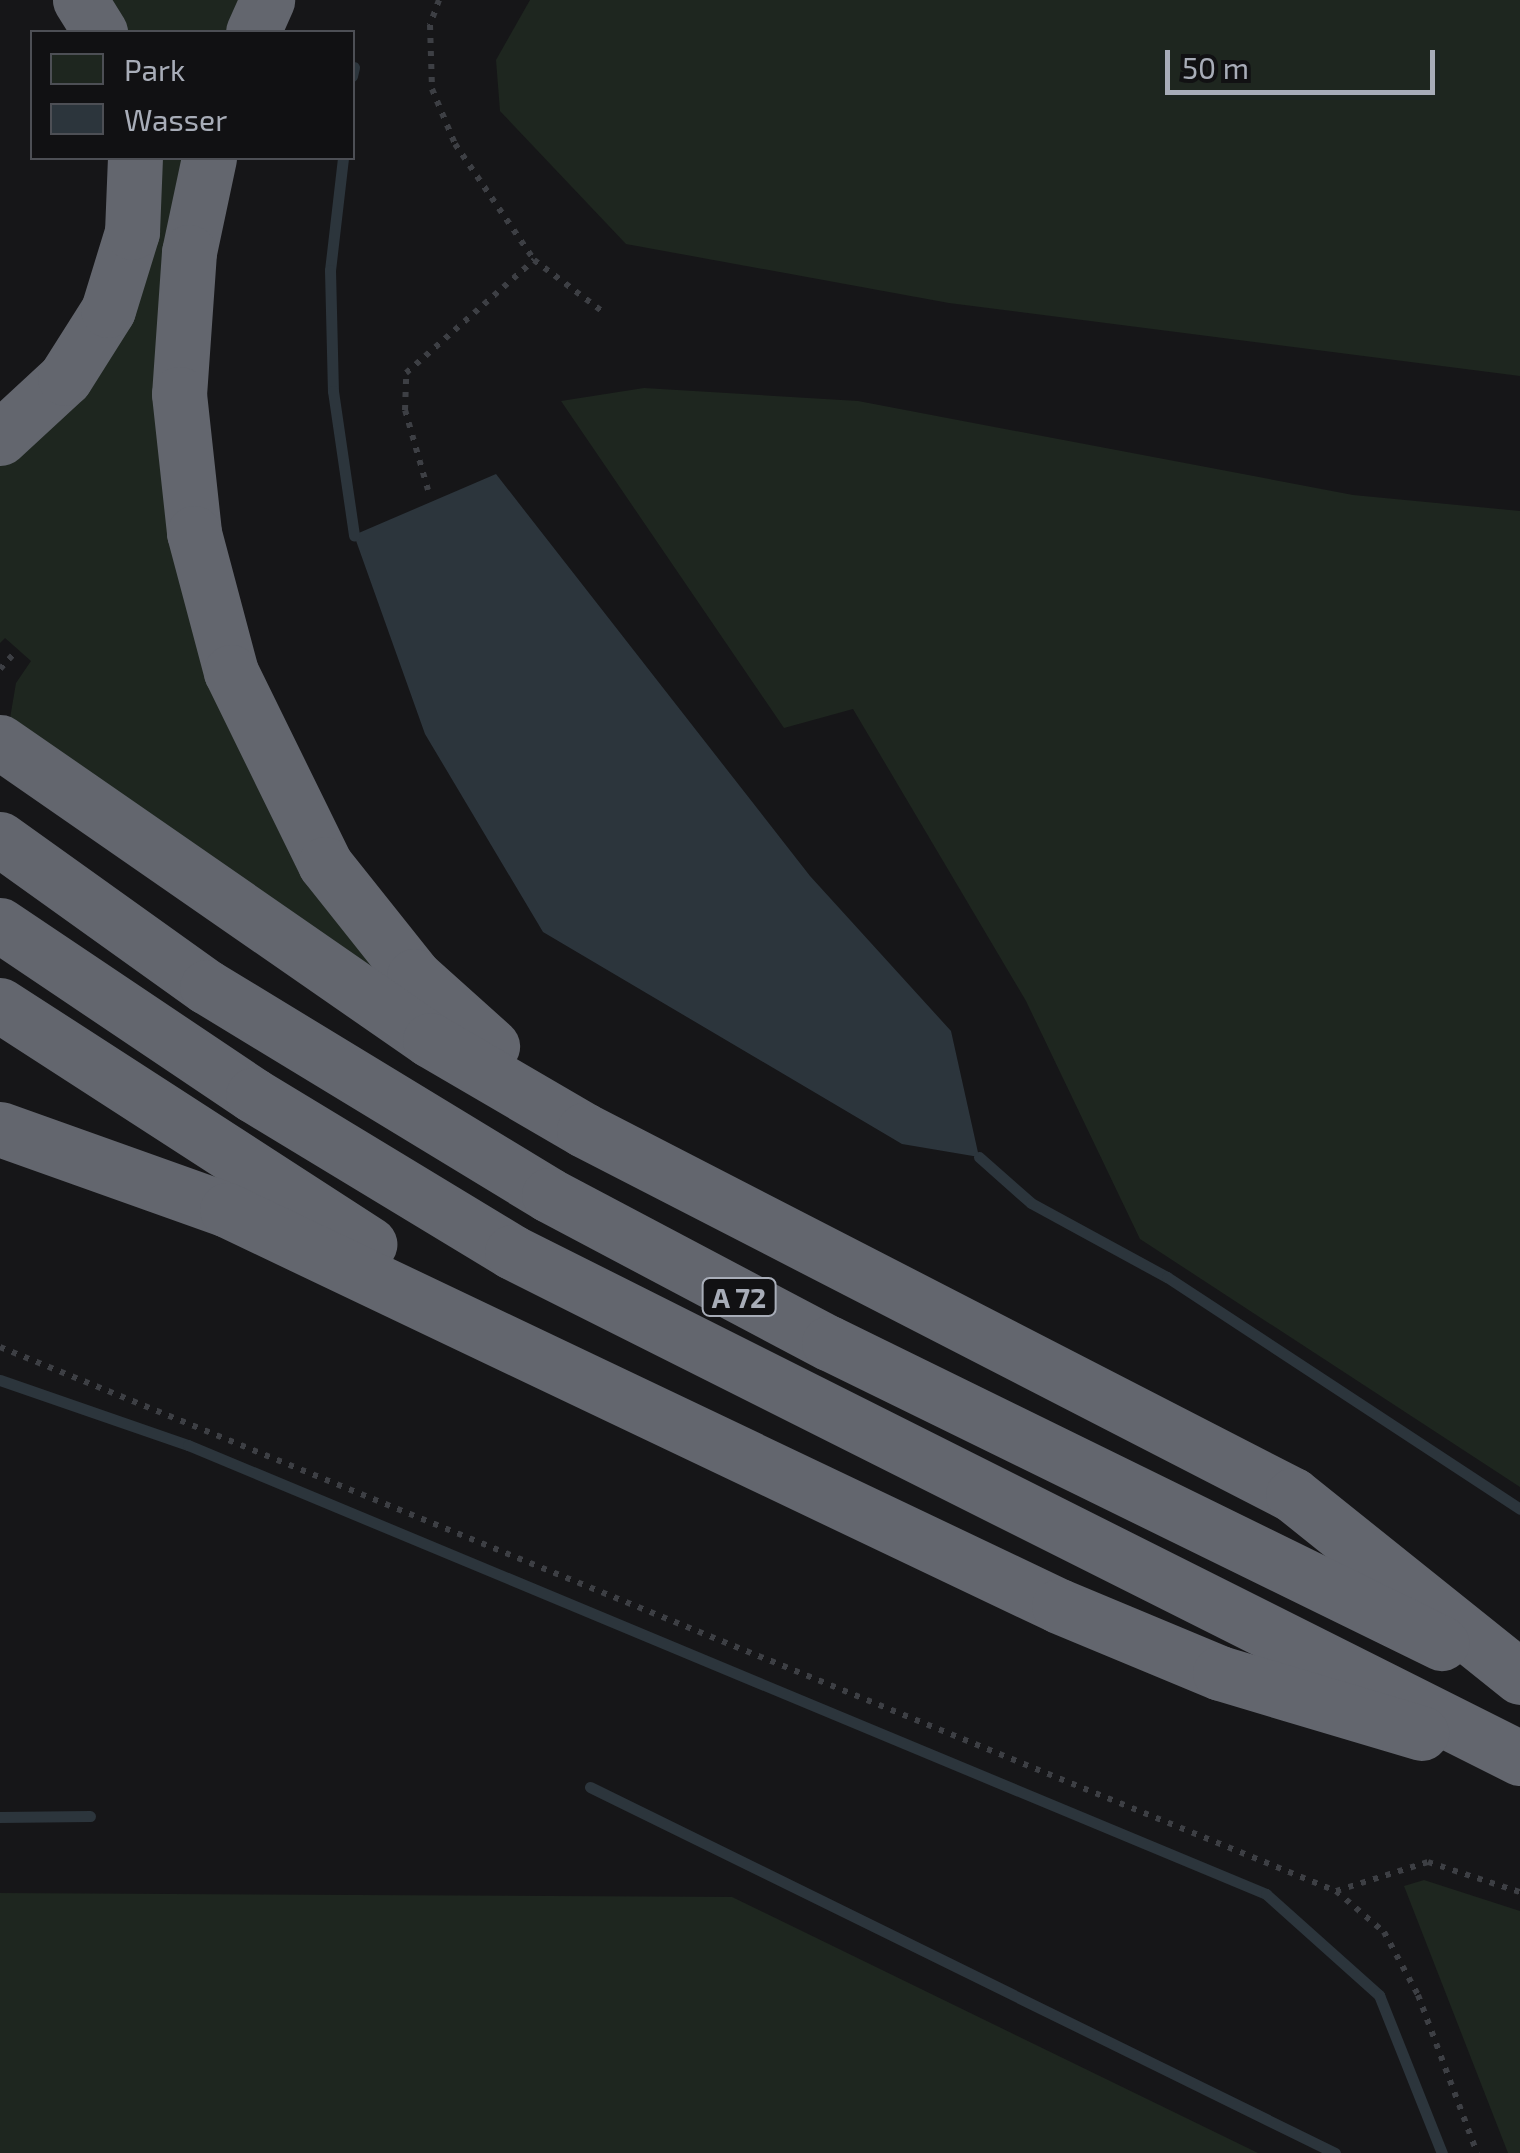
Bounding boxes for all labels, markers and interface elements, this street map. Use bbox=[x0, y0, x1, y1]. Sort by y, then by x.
legend bbox=[30, 30, 355, 160]
scale bar bbox=[1170, 30, 1440, 92]
text: 50 m bbox=[1182, 49, 1249, 85]
text: Park bbox=[124, 51, 185, 87]
text: Wasser bbox=[124, 101, 227, 137]
road number: A 72 bbox=[699, 1274, 779, 1320]

